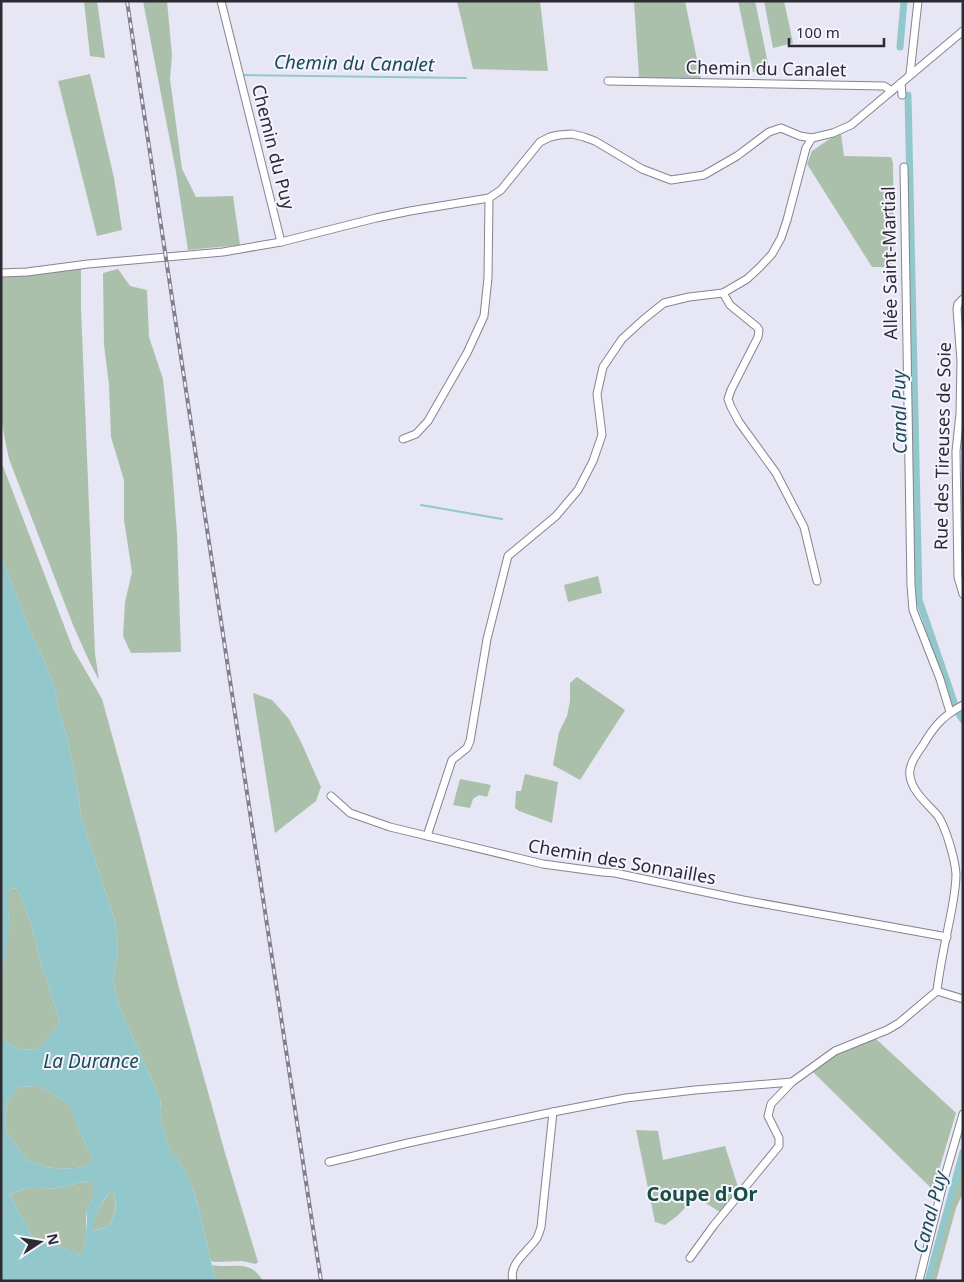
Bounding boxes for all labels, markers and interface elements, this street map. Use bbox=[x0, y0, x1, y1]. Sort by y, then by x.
scale bar bbox=[789, 15, 884, 47]
text: 100 m bbox=[796, 22, 840, 42]
water label: Chemin du Canalet bbox=[274, 49, 435, 77]
street label: Chemin du Canalet bbox=[685, 55, 847, 81]
street label: Chemin du Puy bbox=[247, 82, 301, 213]
street label: Allée Saint-Martial bbox=[876, 186, 902, 340]
street label: Rue des Tireuses de Soie bbox=[928, 342, 956, 550]
water label: Canal Puy bbox=[885, 369, 913, 454]
street label: Chemin des Sonnailles bbox=[526, 833, 718, 889]
water label: La Durance bbox=[43, 1048, 139, 1074]
water label: Canal Puy bbox=[907, 1167, 954, 1256]
district label: Coupe d'Or bbox=[647, 1180, 757, 1207]
north arrow bbox=[15, 1217, 65, 1267]
text: N bbox=[43, 1232, 64, 1247]

